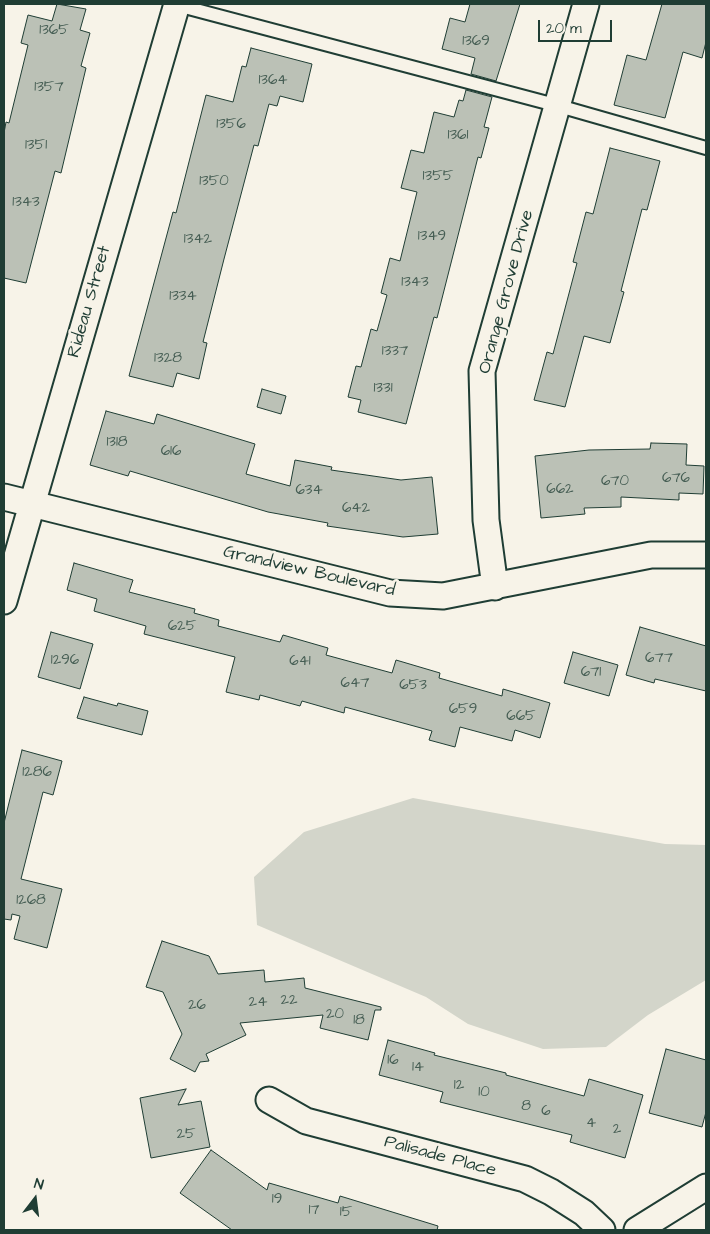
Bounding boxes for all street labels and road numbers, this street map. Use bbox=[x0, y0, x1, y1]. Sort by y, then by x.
street label: Orange Grove Drive bbox=[475, 208, 539, 376]
street label: Rideau Street bbox=[64, 243, 116, 361]
street label: Grandview Boulevard bbox=[221, 542, 397, 602]
street label: Palisade Place bbox=[382, 1132, 498, 1182]

